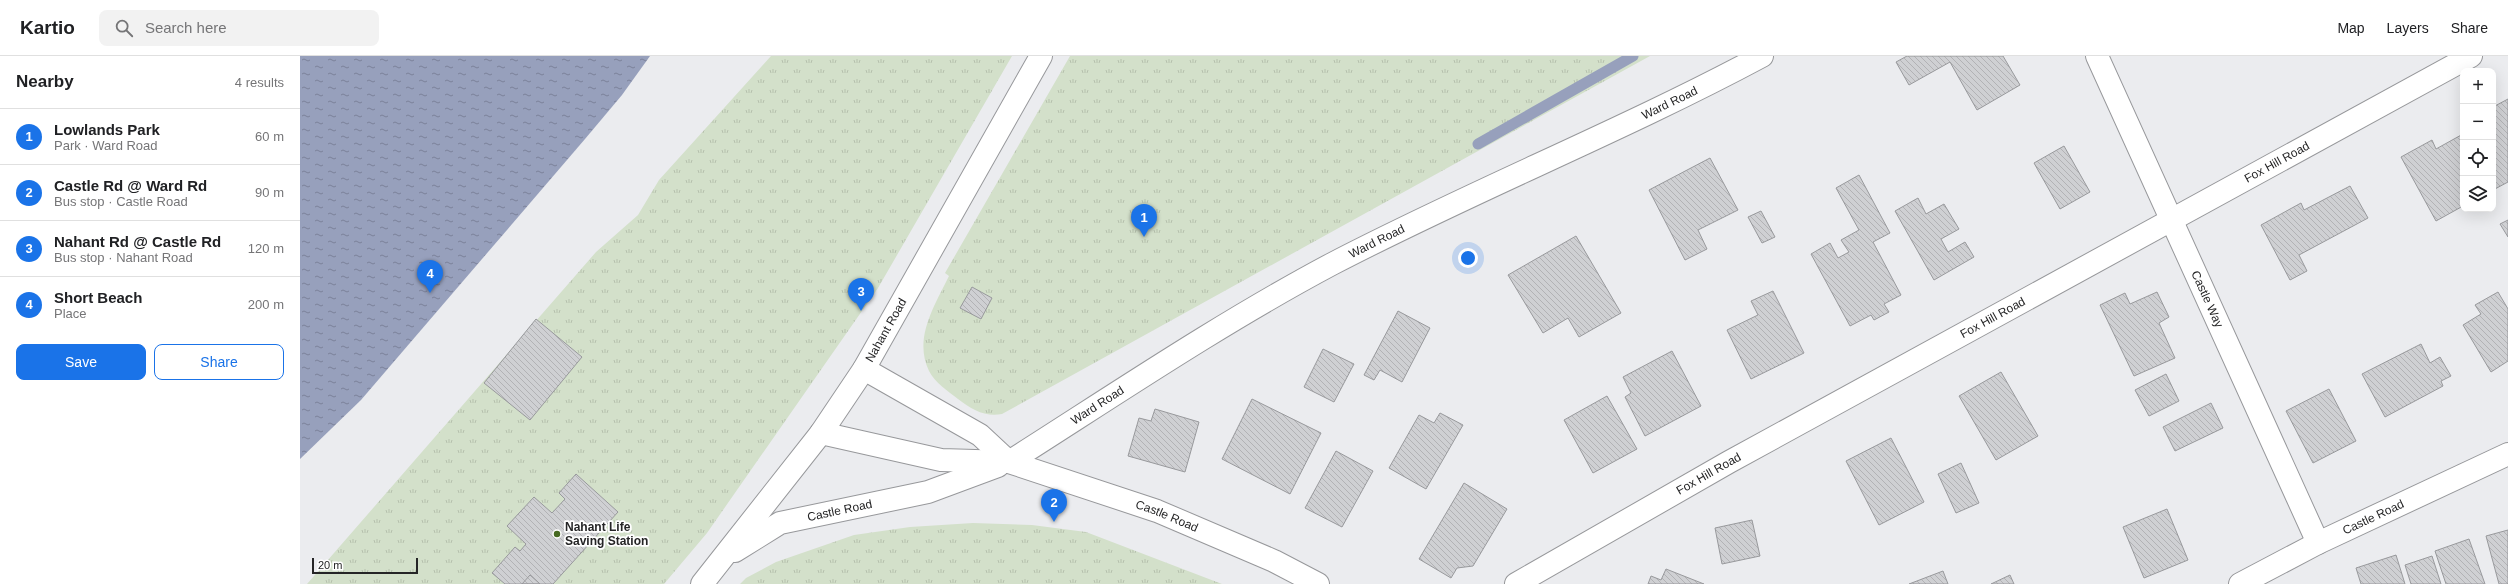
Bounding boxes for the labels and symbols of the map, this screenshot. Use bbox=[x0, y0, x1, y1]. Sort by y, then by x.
street label: Ward Road bbox=[1639, 83, 1700, 122]
street label: Fox Hill Road bbox=[2242, 139, 2312, 186]
pin: 1 bbox=[1131, 204, 1157, 237]
street label: Ward Road bbox=[1346, 222, 1407, 261]
your location bbox=[1458, 248, 1478, 268]
pin: 4 bbox=[417, 260, 443, 293]
street label: Castle Way bbox=[2188, 268, 2226, 330]
pin: 3 bbox=[848, 278, 874, 311]
street label: Fox Hill Road bbox=[1958, 294, 2028, 341]
street label: Nahant Road bbox=[862, 296, 910, 364]
street label: Ward Road bbox=[1068, 383, 1127, 427]
street label: Fox Hill Road bbox=[1674, 450, 1743, 498]
pin: 2 bbox=[1041, 489, 1067, 522]
street label: Castle Road bbox=[806, 497, 874, 524]
street label: Castle Road bbox=[1134, 497, 1200, 535]
street label: Castle Road bbox=[2340, 497, 2406, 538]
place label: Nahant Life Saving Station bbox=[565, 520, 648, 548]
marker: Nahant Life Saving Station bbox=[552, 529, 562, 539]
scale bar bbox=[312, 556, 418, 575]

